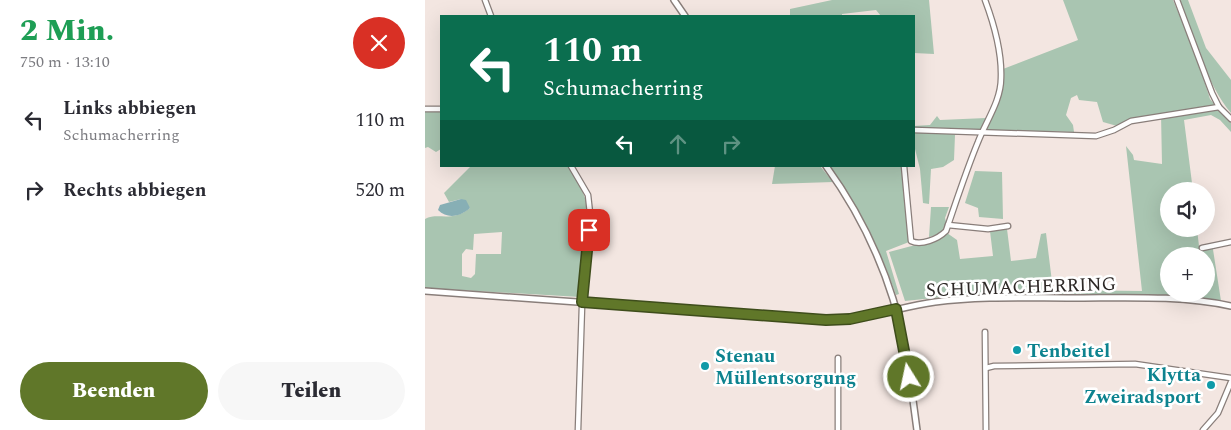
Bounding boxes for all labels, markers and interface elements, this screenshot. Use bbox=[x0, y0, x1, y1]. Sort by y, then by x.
text: 2 Min. bbox=[20, 8, 114, 54]
button: close bbox=[353, 17, 405, 69]
text: 110 m bbox=[543, 24, 642, 77]
icon: left bbox=[460, 35, 525, 100]
text: 750 m · 13:10 bbox=[20, 50, 110, 74]
text: Schumacherring bbox=[543, 72, 703, 105]
text: Links abbiegen bbox=[63, 94, 197, 123]
icon: left bbox=[20, 106, 48, 134]
text: 110 m bbox=[355, 106, 405, 135]
text: Schumacherring bbox=[63, 123, 180, 147]
icon: left bbox=[611, 130, 639, 158]
icon: ahead bbox=[664, 130, 692, 158]
icon: right bbox=[717, 130, 745, 158]
icon: right bbox=[20, 176, 48, 204]
text: Rechts abbiegen bbox=[63, 176, 207, 205]
text: 520 m bbox=[355, 176, 405, 205]
map controls bbox=[1160, 182, 1215, 302]
button: sound bbox=[1160, 182, 1215, 237]
pin bbox=[568, 209, 610, 251]
icon: arrive bbox=[575, 216, 603, 244]
button: + bbox=[1160, 247, 1215, 302]
street label: SCHUMACHERRING bbox=[925, 270, 1117, 305]
place label: Tenbeitel bbox=[1027, 337, 1110, 366]
place label: Stenau Müllentsorgung bbox=[715, 342, 856, 393]
marker: Tenbeitel bbox=[1011, 344, 1023, 356]
position arrow bbox=[882, 350, 934, 402]
marker: Stenau Müllentsorgung bbox=[699, 360, 711, 372]
place label: Klytta Zweiradsport bbox=[1084, 361, 1201, 412]
button: Beenden bbox=[20, 362, 208, 420]
button: Teilen bbox=[218, 362, 405, 420]
marker: Klytta Zweiradsport bbox=[1205, 379, 1217, 391]

